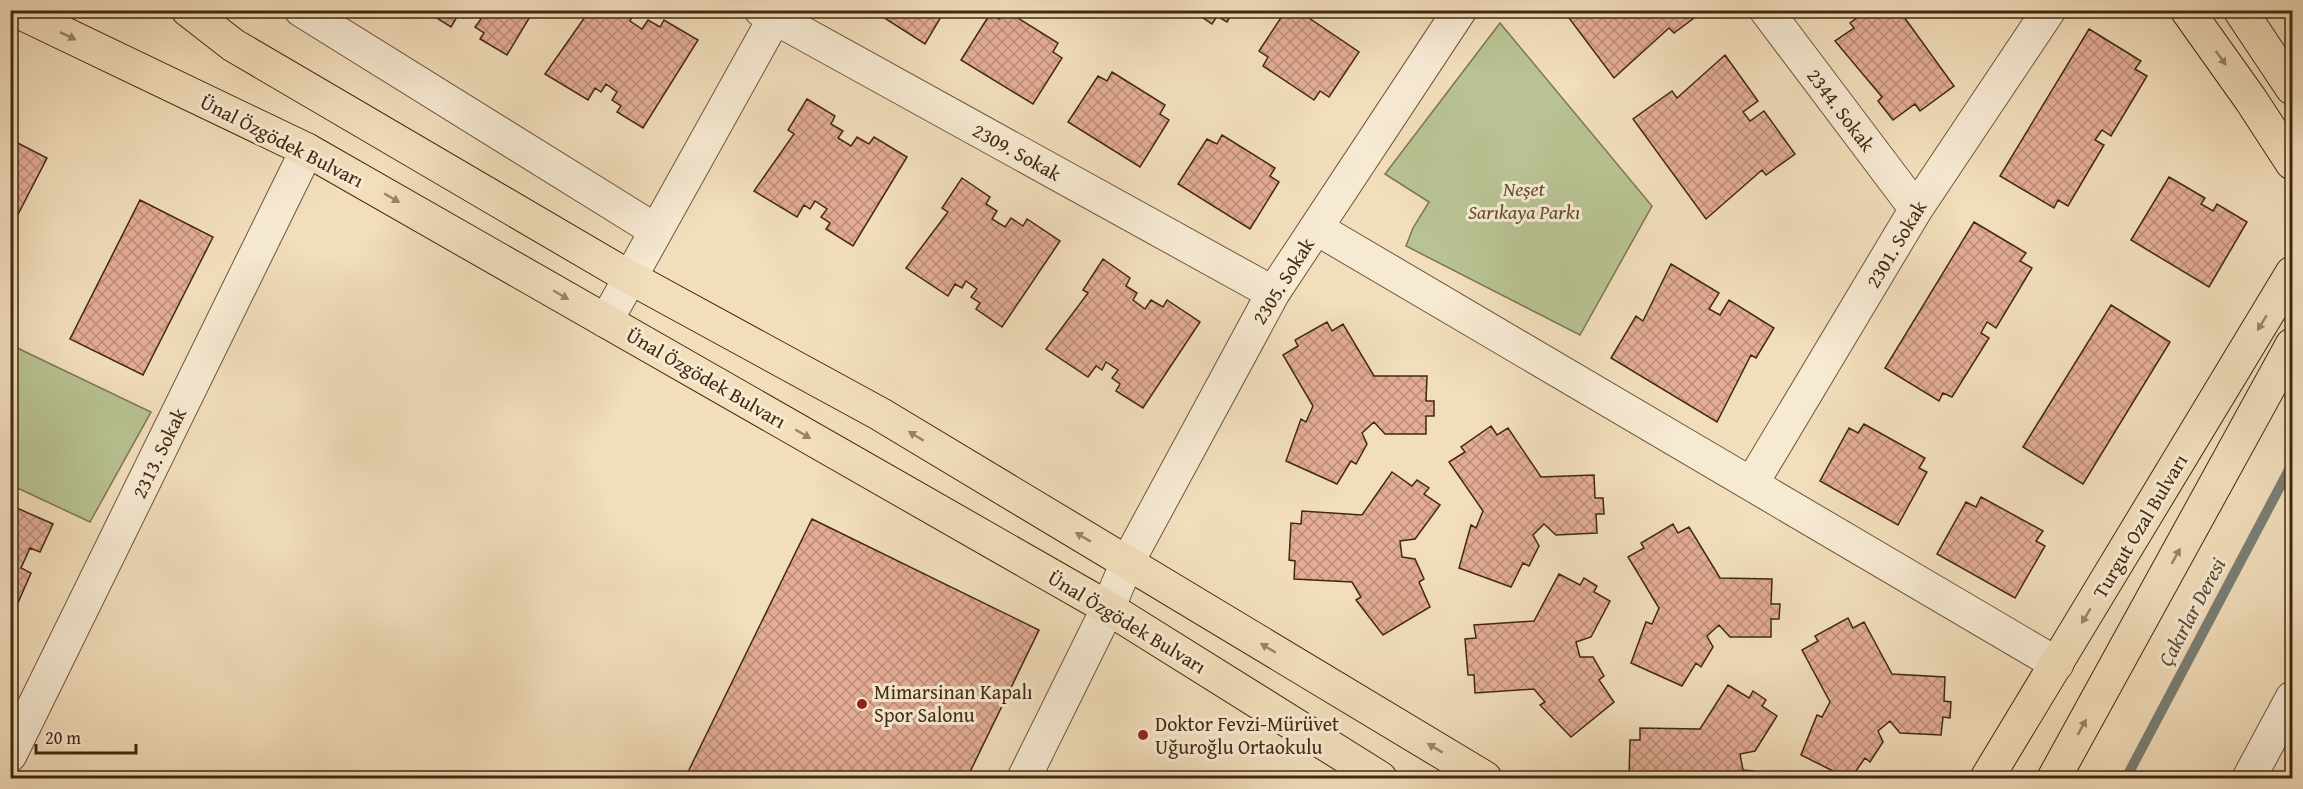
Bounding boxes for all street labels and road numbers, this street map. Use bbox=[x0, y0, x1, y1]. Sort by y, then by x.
street label: 2344. Sokak bbox=[1800, 62, 1883, 158]
street label: Ünal Özgödek Bulvarı bbox=[195, 87, 369, 195]
street label: 2309. Sokak bbox=[968, 115, 1068, 188]
street label: 2301. Sokak bbox=[1858, 194, 1934, 293]
street label: 2305. Sokak bbox=[1244, 231, 1321, 330]
street label: Ünal Özgödek Bulvarı bbox=[621, 320, 792, 435]
street label: 2313. Sokak bbox=[124, 402, 193, 503]
street label: Turgut Ozal Bulvarı bbox=[2085, 448, 2194, 603]
street label: Ünal Özgödek Bulvarı bbox=[1043, 563, 1212, 681]

